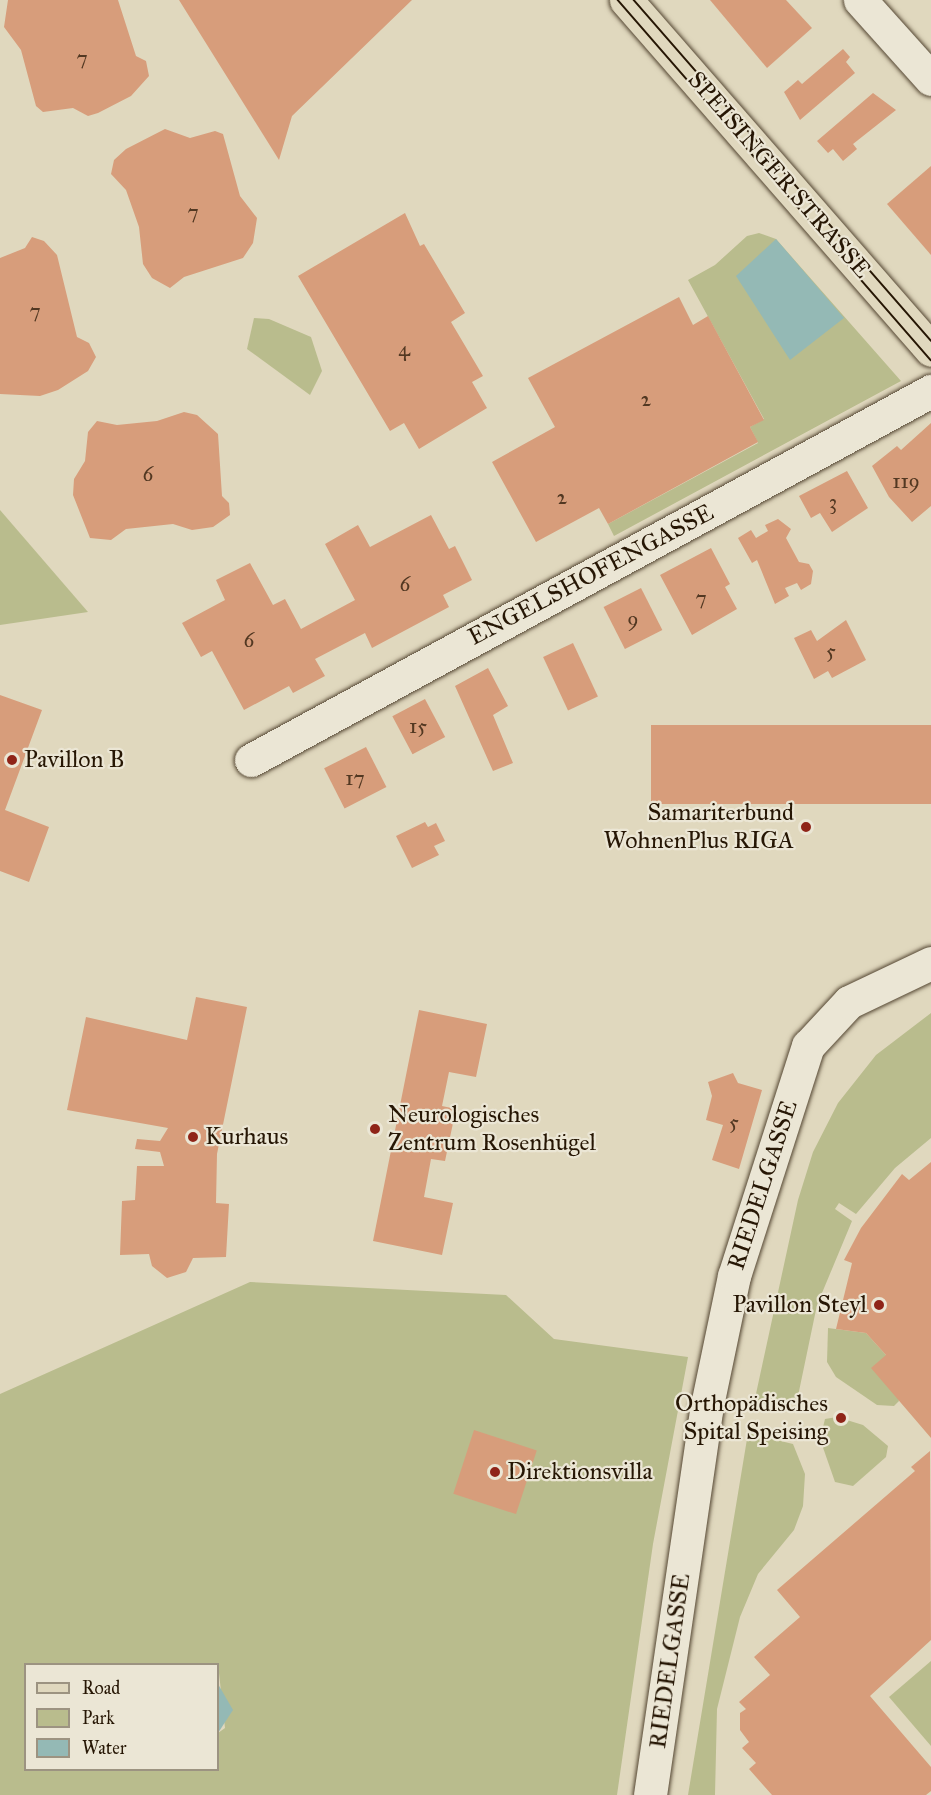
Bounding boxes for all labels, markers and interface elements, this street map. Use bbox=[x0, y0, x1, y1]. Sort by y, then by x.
house number: 7 bbox=[76, 45, 88, 71]
street label: SPEISINGER STRASSE bbox=[681, 66, 877, 284]
house number: 7 bbox=[187, 199, 199, 225]
house number: 7 bbox=[29, 298, 41, 324]
house number: 4 bbox=[398, 336, 410, 362]
house number: 2 bbox=[641, 386, 651, 412]
house number: 6 bbox=[143, 461, 153, 487]
house number: 119 bbox=[892, 468, 920, 494]
house number: 2 bbox=[557, 484, 567, 510]
house number: 3 bbox=[829, 489, 837, 515]
street label: ENGELSHOFENGASSE bbox=[463, 498, 719, 652]
house number: 6 bbox=[400, 571, 410, 597]
house number: 7 bbox=[695, 585, 707, 611]
house number: 9 bbox=[627, 606, 639, 632]
house number: 6 bbox=[244, 627, 254, 653]
house number: 5 bbox=[826, 638, 836, 664]
house number: 15 bbox=[409, 713, 427, 739]
place label: Pavillon B bbox=[24, 746, 125, 774]
marker: Pavillon B bbox=[5, 753, 19, 767]
house number: 17 bbox=[345, 765, 365, 791]
place label: Samariterbund WohnenPlus RIGA bbox=[603, 799, 794, 855]
marker: Samariterbund WohnenPlus RIGA bbox=[799, 820, 813, 834]
street label: RIEDELGASSE bbox=[722, 1097, 804, 1273]
place label: Neurologisches Zentrum Rosenhügel bbox=[388, 1101, 596, 1157]
house number: 5 bbox=[729, 1109, 739, 1135]
marker: Neurologisches Zentrum Rosenhügel bbox=[366, 1120, 384, 1138]
place label: Kurhaus bbox=[205, 1123, 288, 1151]
marker: Kurhaus bbox=[186, 1130, 200, 1144]
place label: Pavillon Steyl bbox=[732, 1291, 867, 1319]
marker: Pavillon Steyl bbox=[872, 1298, 886, 1312]
place label: Orthopädisches Spital Speising bbox=[675, 1390, 828, 1446]
marker: Orthopädisches Spital Speising bbox=[832, 1409, 850, 1427]
place label: Direktionsvilla bbox=[507, 1458, 653, 1486]
marker: Direktionsvilla bbox=[488, 1465, 502, 1479]
street label: RIEDELGASSE bbox=[643, 1572, 697, 1750]
legend bbox=[24, 1663, 219, 1771]
text: Road bbox=[82, 1677, 120, 1699]
text: Park bbox=[82, 1707, 115, 1729]
text: Water bbox=[82, 1737, 126, 1759]

